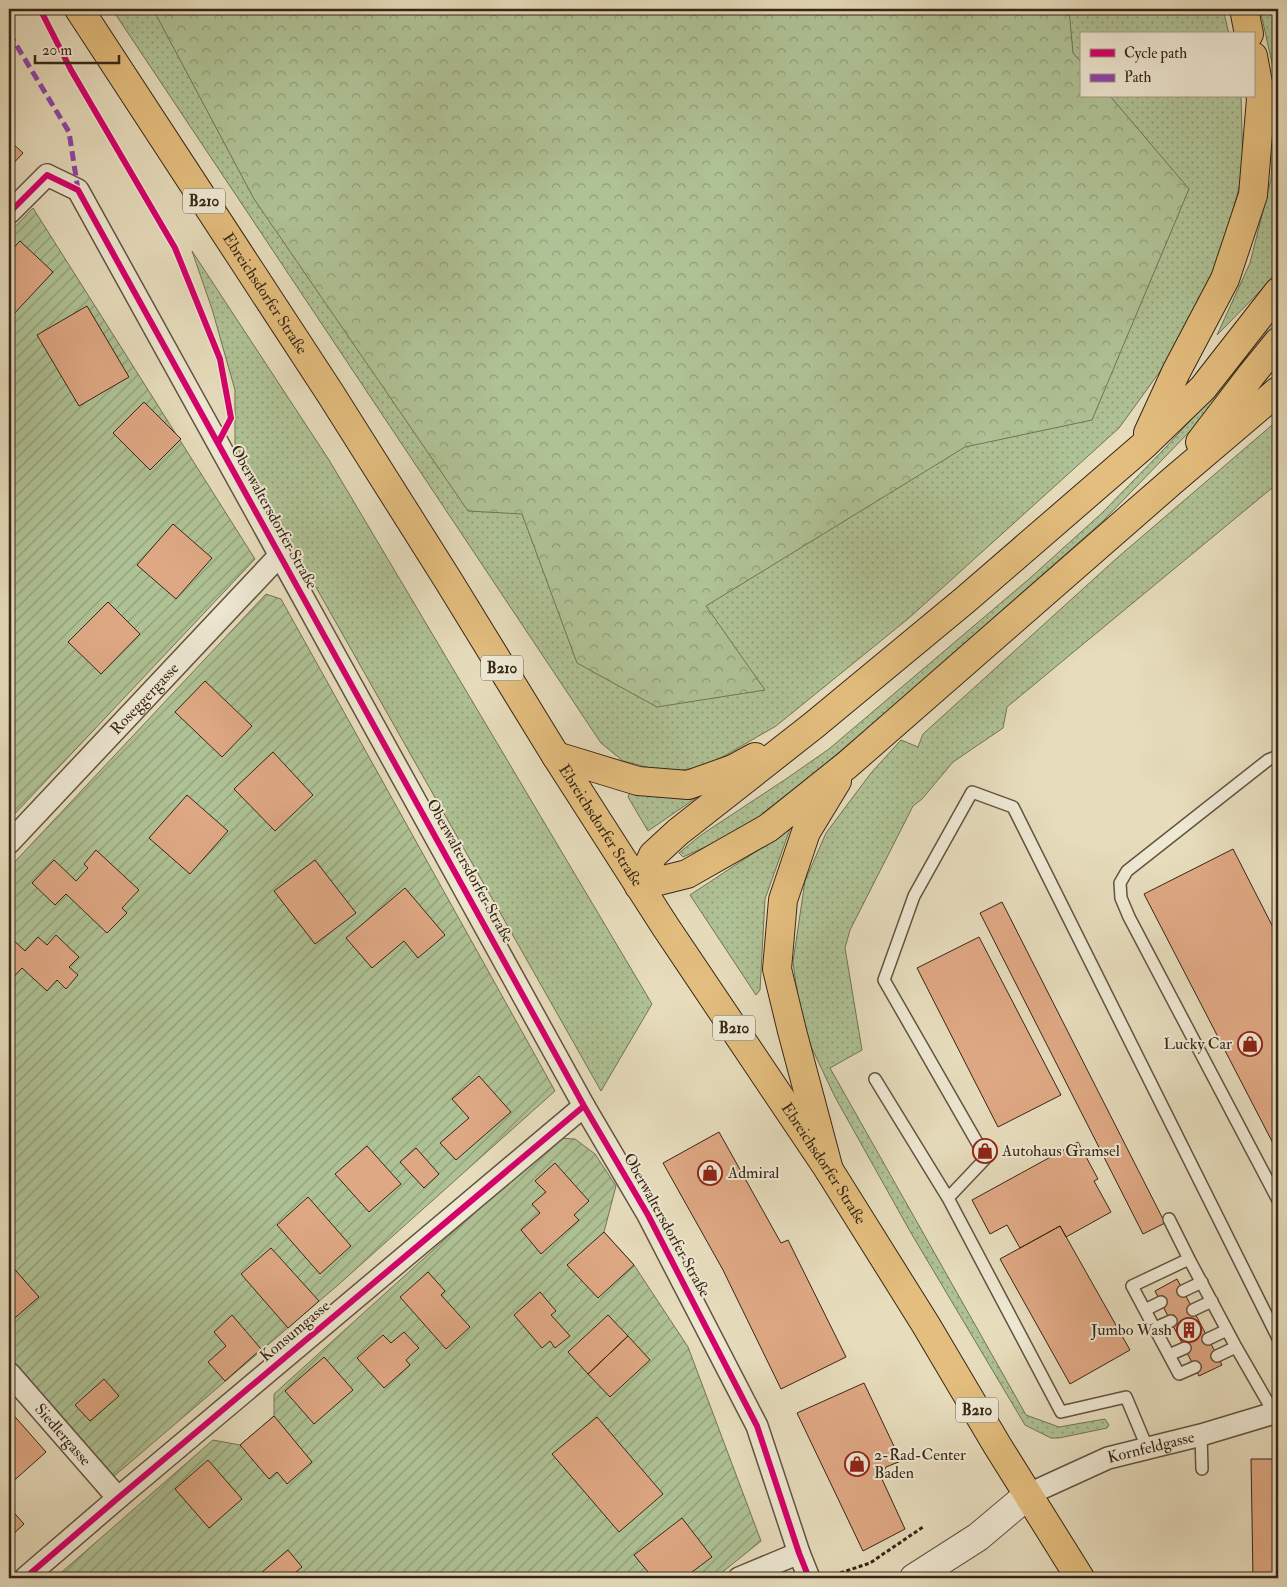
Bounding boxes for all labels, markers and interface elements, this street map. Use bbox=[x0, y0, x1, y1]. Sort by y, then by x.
scale bar bbox=[35, 32, 119, 64]
legend bbox=[1080, 32, 1254, 98]
text: 20 m bbox=[42, 41, 72, 60]
text: Cycle path bbox=[1124, 44, 1187, 64]
text: Path bbox=[1124, 68, 1151, 87]
road number: B210 bbox=[183, 188, 225, 214]
street label: Ebreichsdorfer Straße bbox=[218, 229, 312, 358]
street label: Oberwaltersdorfer Straße bbox=[226, 441, 322, 593]
road number: B210 bbox=[481, 656, 523, 680]
street label: Roseggergasse bbox=[106, 658, 184, 739]
street label: Ebreichsdorfer Straße bbox=[554, 761, 647, 891]
street label: Oberwaltersdorfer Straße bbox=[422, 795, 518, 947]
road number: B210 bbox=[713, 1016, 755, 1040]
shop icon: Lucky Car bbox=[1237, 1031, 1263, 1057]
place label: Lucky Car bbox=[1163, 1034, 1232, 1054]
street label: Ebreichsdorfer Straße bbox=[777, 1099, 871, 1228]
shop icon: Autohaus Gramsel bbox=[972, 1138, 998, 1164]
place label: Autohaus Gramsel bbox=[1001, 1141, 1120, 1161]
street label: Oberwaltersdorfer Straße bbox=[619, 1149, 715, 1301]
shop icon: Admiral bbox=[697, 1160, 723, 1186]
place label: Admiral bbox=[727, 1163, 779, 1183]
street label: Konsumgasse bbox=[256, 1296, 334, 1366]
building icon: Jumbo Wash bbox=[1176, 1317, 1202, 1343]
place label: Jumbo Wash bbox=[1090, 1320, 1173, 1341]
road number: B210 bbox=[956, 1398, 998, 1422]
street label: Siedlergasse bbox=[30, 1399, 96, 1470]
street label: Kornfeldgasse bbox=[1105, 1427, 1197, 1468]
place label: 2-Rad-Center Baden bbox=[874, 1445, 966, 1483]
shop icon: 2-Rad-Center Baden bbox=[844, 1451, 870, 1477]

